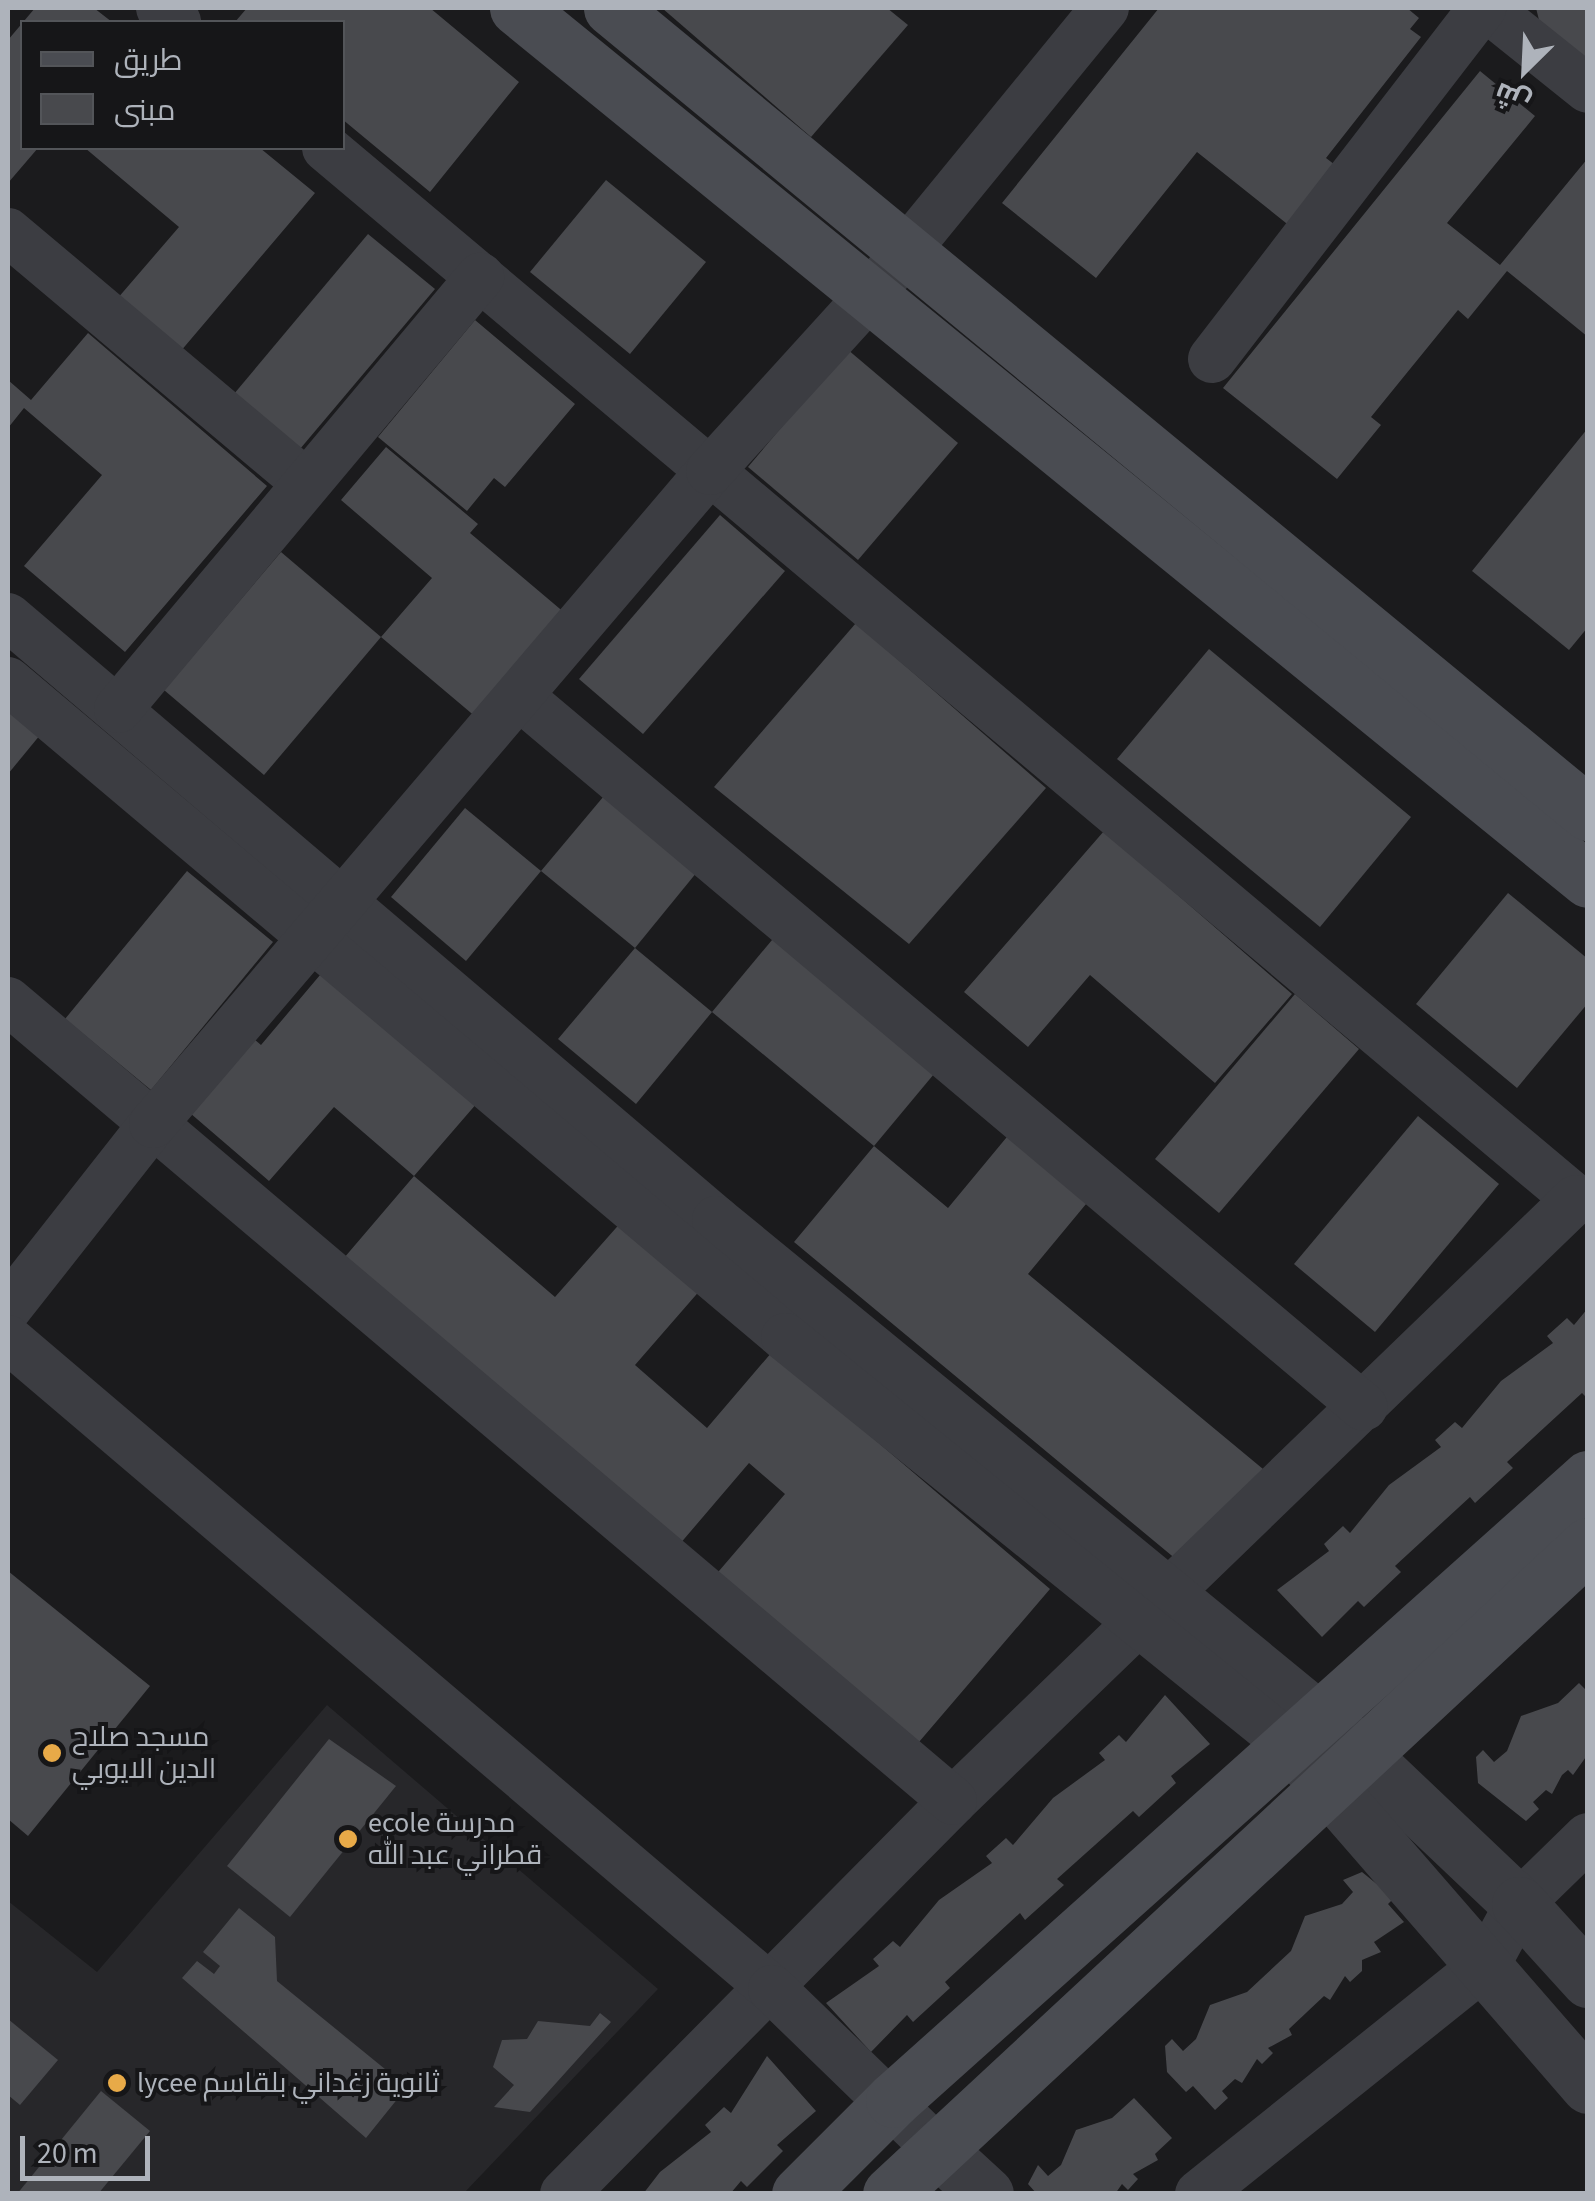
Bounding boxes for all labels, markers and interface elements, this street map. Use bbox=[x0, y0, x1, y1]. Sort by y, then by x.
legend bbox=[20, 20, 345, 150]
north arrow bbox=[1475, 20, 1575, 120]
text: طريق bbox=[114, 39, 183, 82]
text: ش bbox=[1488, 72, 1537, 123]
text: مبنى bbox=[114, 89, 175, 132]
place label: مسجد صلاح الدين الايوبي bbox=[72, 1720, 216, 1786]
marker: مسجد صلاح الدين الايوبي bbox=[41, 1742, 63, 1764]
place label: ecole مدرسة قطراني عبد الله bbox=[368, 1806, 542, 1872]
marker: ecole مدرسة قطراني عبد الله bbox=[337, 1828, 359, 1850]
place label: lycee ثانوية زغداني بلقاسم bbox=[137, 2066, 439, 2100]
marker: lycee ثانوية زغداني بلقاسم bbox=[106, 2072, 128, 2094]
scale bar bbox=[25, 2116, 155, 2178]
text: 20 m bbox=[37, 2132, 98, 2175]

